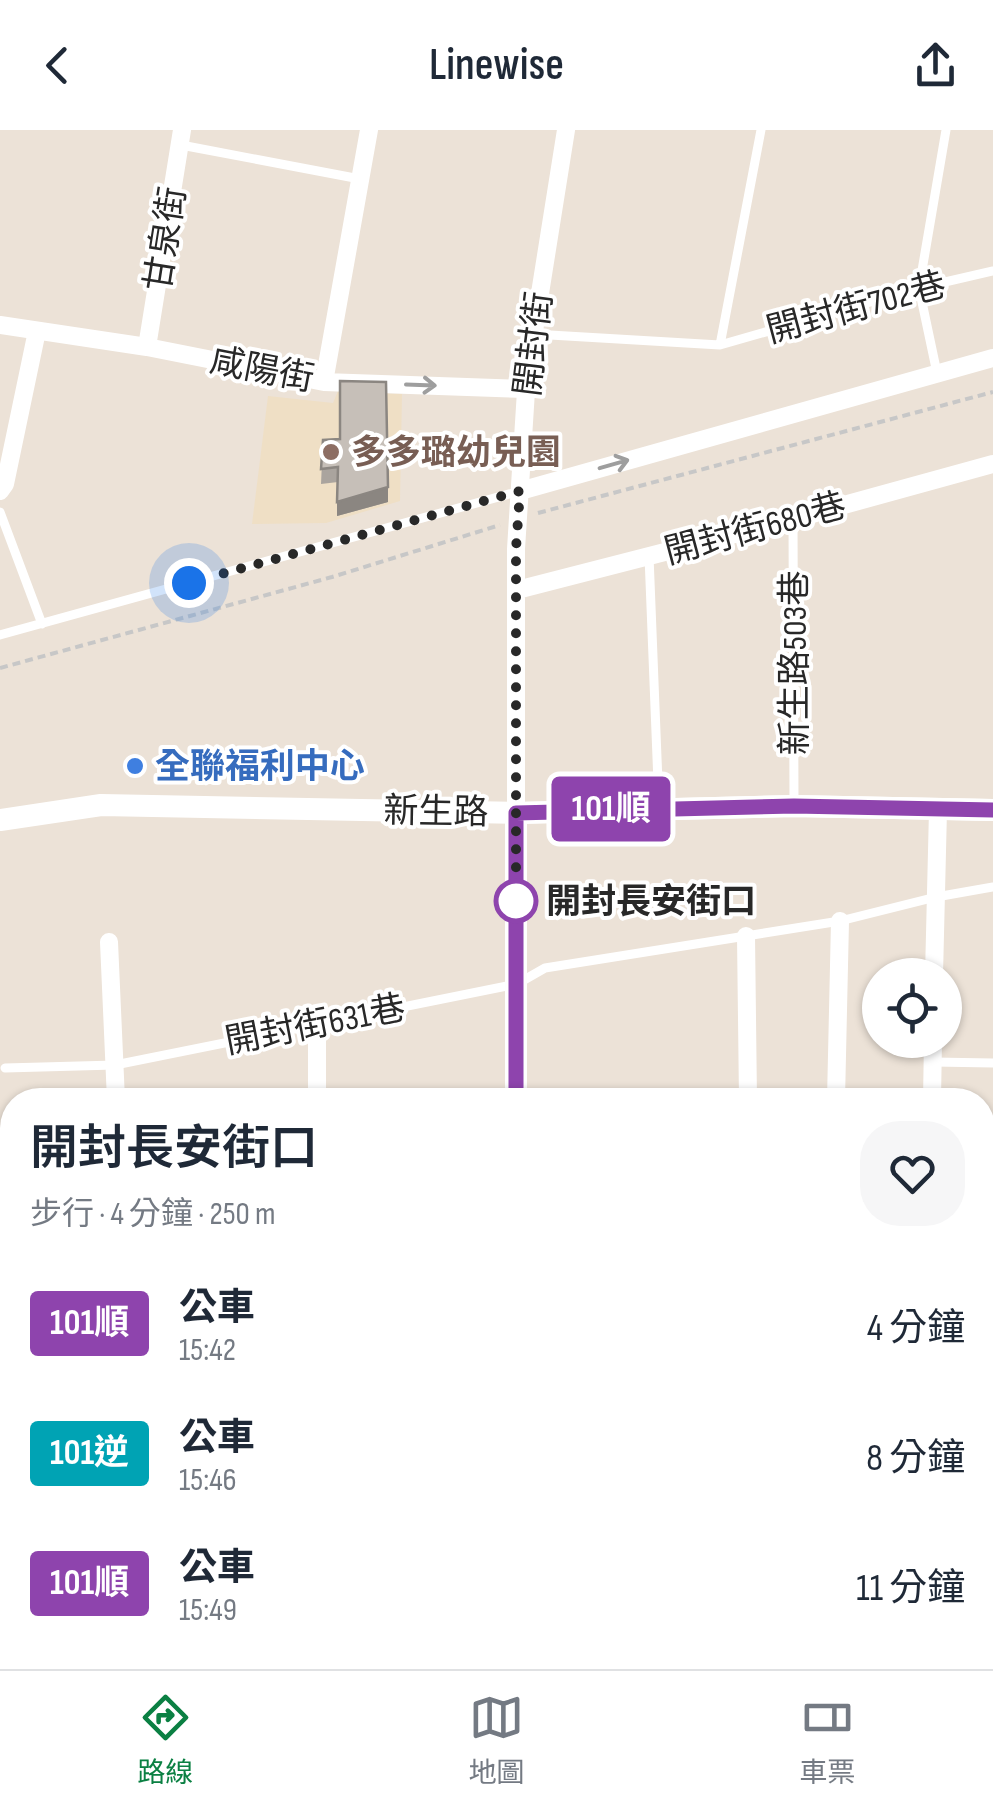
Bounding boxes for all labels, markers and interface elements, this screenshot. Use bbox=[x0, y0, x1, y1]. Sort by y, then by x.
icon: back bbox=[30, 38, 85, 93]
text: Linewise bbox=[429, 38, 564, 93]
icon: share bbox=[908, 38, 963, 93]
street label: 甘泉街 bbox=[137, 184, 196, 294]
street label: 開封街702巷 bbox=[762, 264, 951, 353]
street label: 開封街 bbox=[507, 289, 562, 399]
street label: 咸陽街 bbox=[206, 339, 317, 402]
one-way arrow bbox=[405, 376, 437, 395]
place label: 多多璐幼兒園 bbox=[351, 432, 561, 475]
marker: 多多璐幼兒園 bbox=[320, 441, 342, 463]
one-way arrow bbox=[598, 454, 629, 473]
street label: 開封街680巷 bbox=[660, 485, 851, 574]
your location bbox=[164, 558, 214, 608]
street label: 新生路503巷 bbox=[774, 571, 817, 755]
place label: 全聯福利中心 bbox=[155, 746, 365, 789]
marker: 全聯福利中心 bbox=[124, 755, 146, 777]
line badge: 101順 bbox=[541, 776, 681, 842]
text: 101順 bbox=[571, 788, 651, 831]
street label: 新生路 bbox=[383, 790, 489, 835]
marker: 開封長安街口 bbox=[495, 880, 537, 922]
place label: 開封長安街口 bbox=[546, 881, 756, 924]
map controls bbox=[862, 958, 962, 1058]
button: locate bbox=[862, 958, 962, 1058]
street label: 開封街631巷 bbox=[222, 987, 409, 1064]
text: 開封長安街口 bbox=[30, 1121, 318, 1178]
button: heart bbox=[860, 1121, 965, 1226]
text: 步行 · 4 分鐘 · 250 m bbox=[30, 1195, 275, 1234]
text: 公車 bbox=[179, 1286, 255, 1331]
text: 101順 bbox=[50, 1302, 129, 1345]
text: 4 分鐘 bbox=[867, 1306, 965, 1351]
text: 15:42 bbox=[179, 1331, 236, 1370]
text: 公車 bbox=[179, 1416, 255, 1461]
text: 101逆 bbox=[50, 1432, 129, 1475]
text: 8 分鐘 bbox=[866, 1436, 965, 1481]
text: 15:46 bbox=[179, 1461, 237, 1500]
text: 公車 bbox=[179, 1546, 255, 1591]
text: 101順 bbox=[50, 1562, 129, 1605]
text: 11 分鐘 bbox=[856, 1566, 965, 1611]
text: 15:49 bbox=[179, 1591, 237, 1630]
tab: 路線 bbox=[137, 1690, 194, 1790]
tab: 地圖 bbox=[468, 1690, 525, 1790]
tab: 車票 bbox=[799, 1690, 856, 1790]

